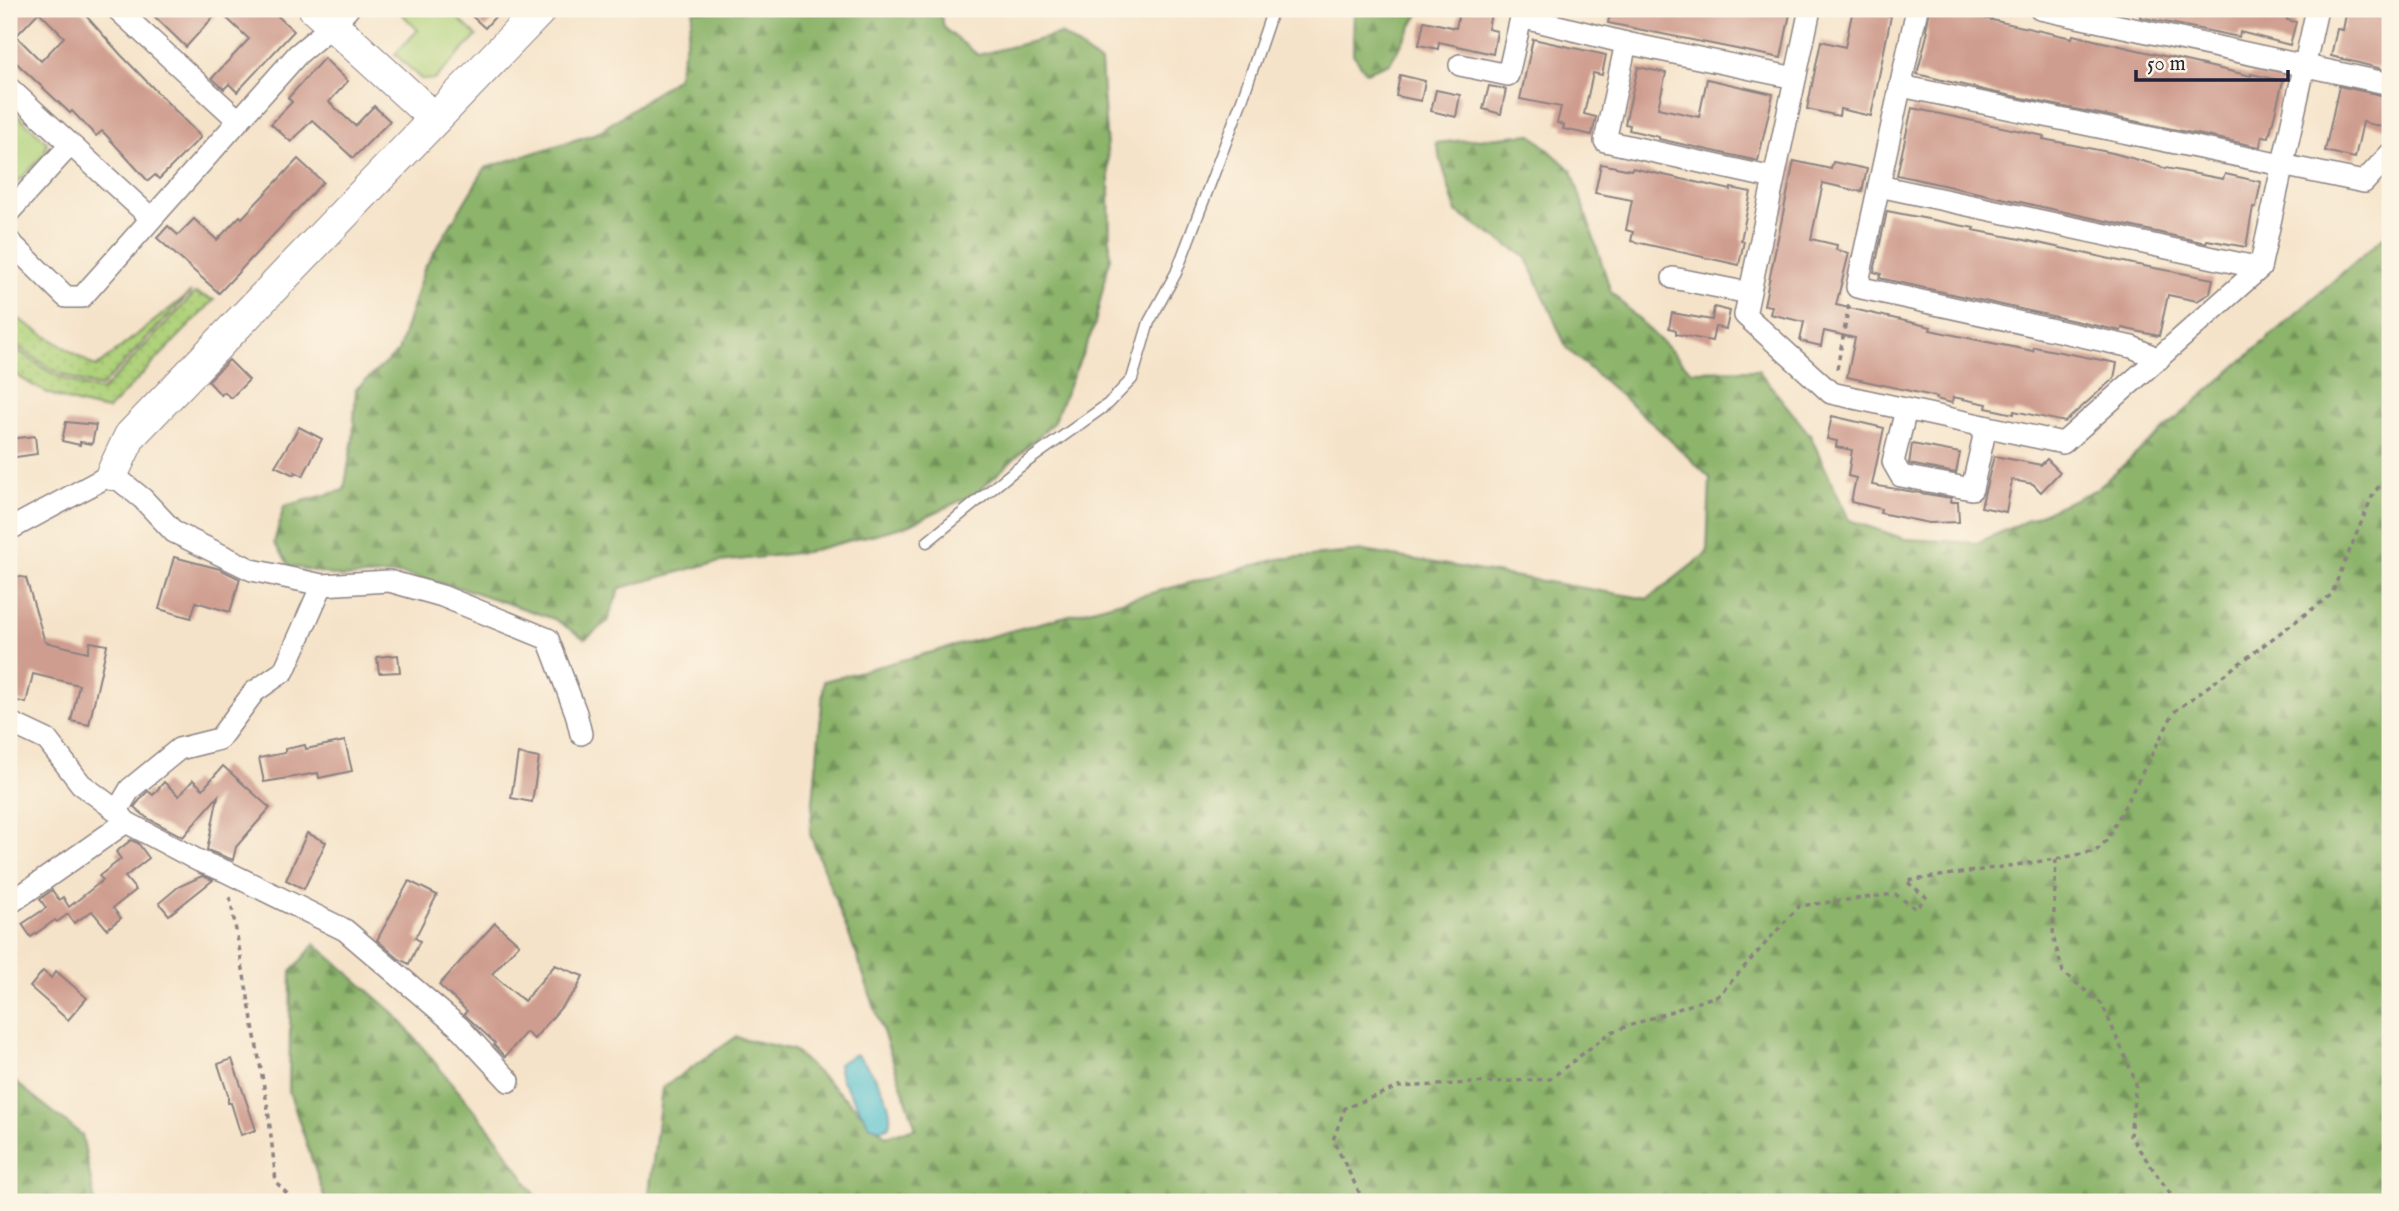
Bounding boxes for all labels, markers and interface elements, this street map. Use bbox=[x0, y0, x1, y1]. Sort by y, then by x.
scale bar bbox=[2136, 38, 2289, 82]
text: 50 m bbox=[2147, 51, 2186, 78]

